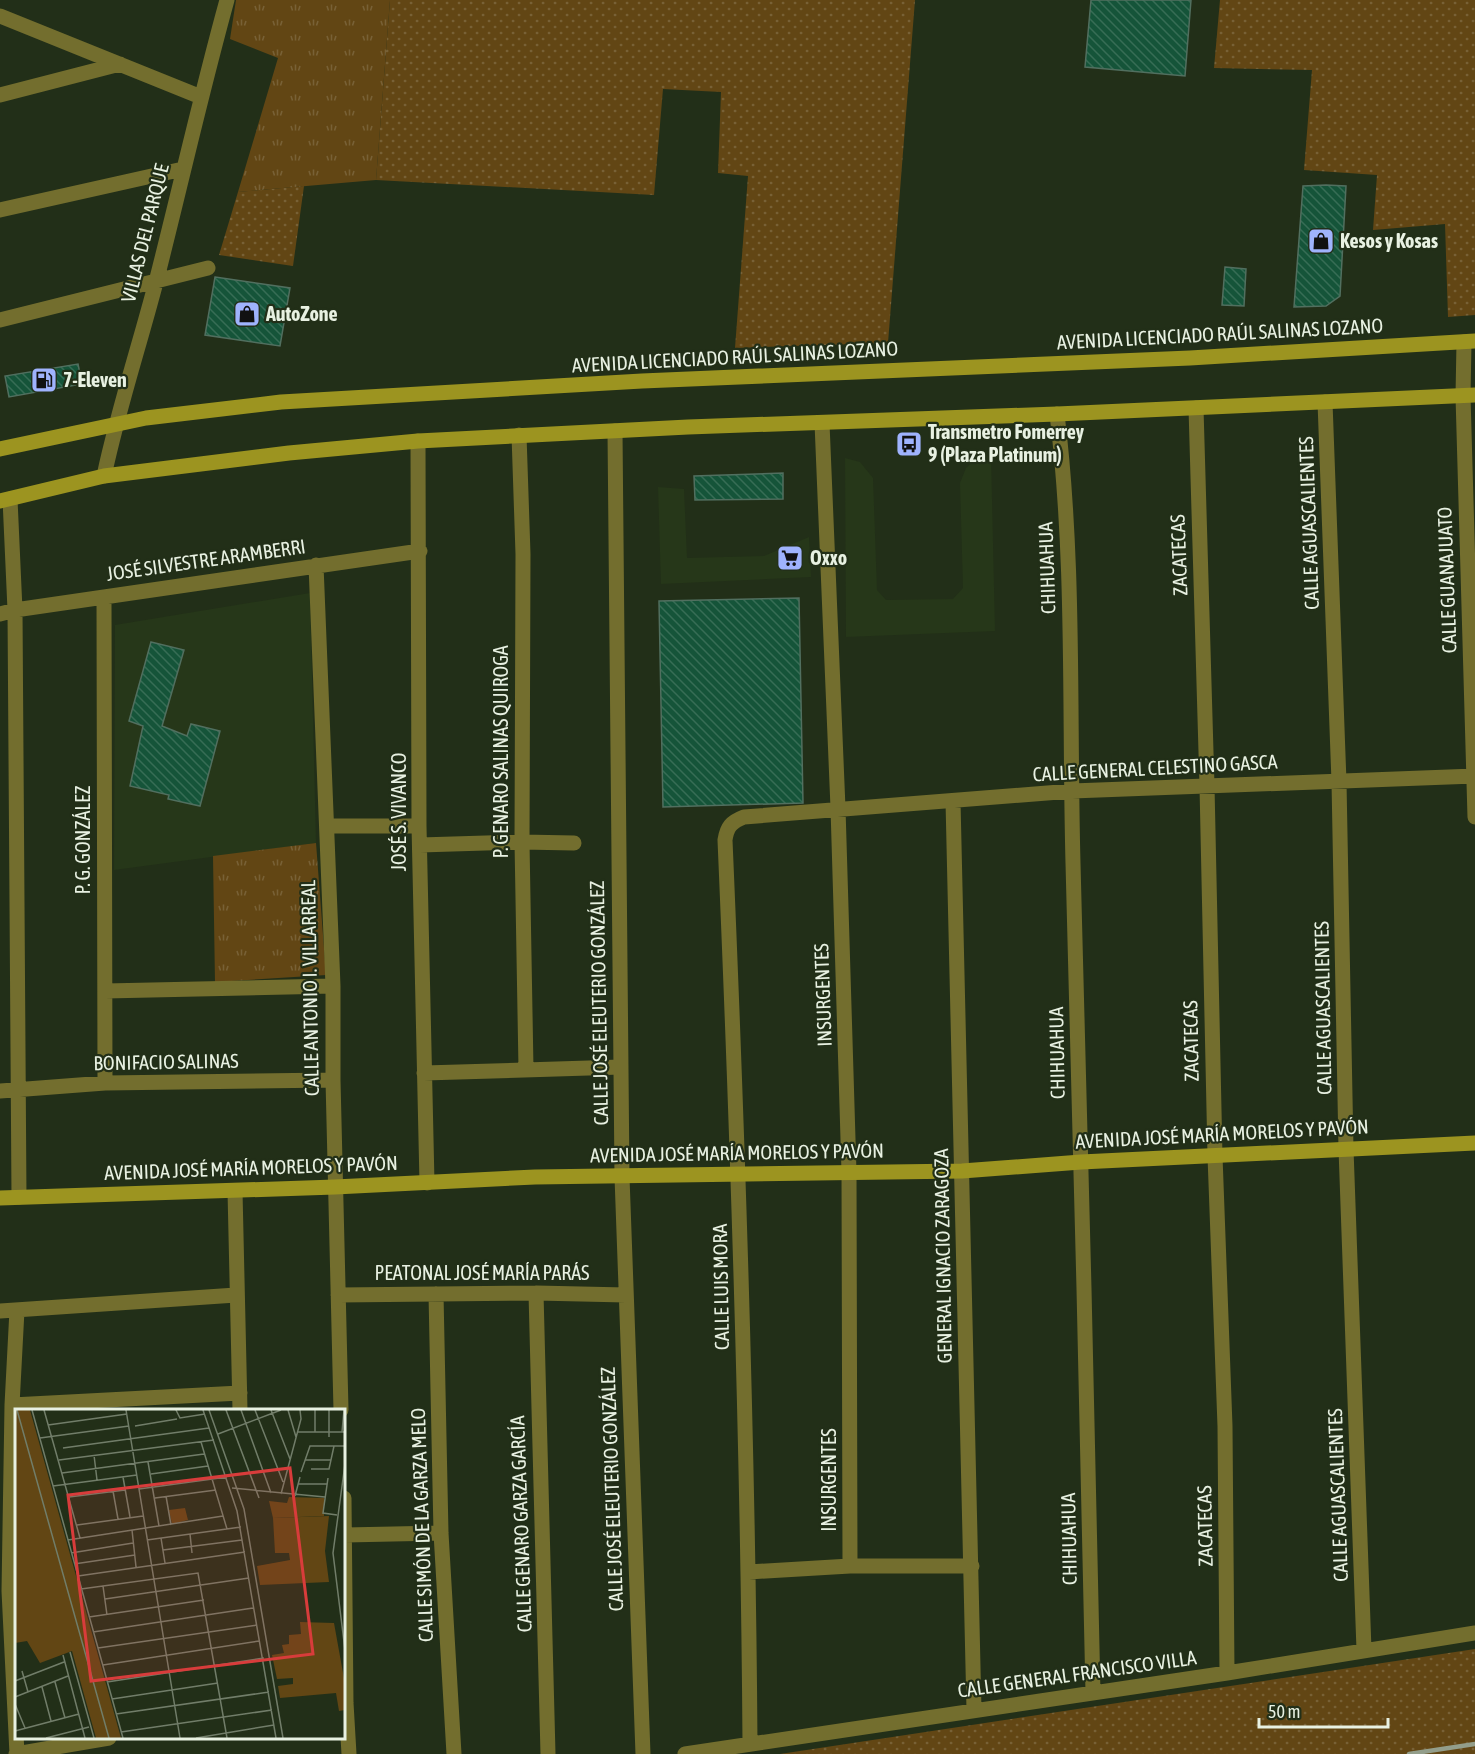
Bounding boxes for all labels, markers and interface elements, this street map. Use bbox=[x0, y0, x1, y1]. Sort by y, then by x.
street label: VILLAS DEL PARQUE bbox=[116, 161, 173, 305]
shop icon: Kesos y Kosas bbox=[1306, 226, 1336, 256]
place label: Kesos y Kosas bbox=[1340, 229, 1438, 252]
shop icon: AutoZone bbox=[232, 299, 262, 329]
place label: AutoZone bbox=[265, 302, 338, 325]
street label: AVENIDA LICENCIADO RAÚL SALINAS LOZANO bbox=[1056, 313, 1384, 354]
street label: AVENIDA LICENCIADO RAÚL SALINAS LOZANO bbox=[571, 336, 899, 377]
fuel station icon: 7-Eleven bbox=[29, 365, 59, 395]
place label: 7-Eleven bbox=[63, 368, 127, 391]
place label: Transmetro Fomerrey 9 (Plaza Platinum) bbox=[928, 420, 1085, 466]
bus stop icon: Transmetro Fomerrey 9 (Plaza Platinum) bbox=[894, 429, 924, 459]
street label: CALLE AGUASCALIENTES bbox=[1294, 436, 1323, 610]
street label: CALLE GUANAJUATO bbox=[1432, 506, 1461, 654]
street label: ZACATECAS bbox=[1166, 514, 1191, 596]
street label: CHIHUAHUA bbox=[1033, 521, 1060, 614]
street label: JOSÉ SILVESTRE ARAMBERRI bbox=[105, 534, 307, 585]
supermarket icon: Oxxo bbox=[775, 543, 805, 573]
place label: Oxxo bbox=[810, 546, 847, 569]
street label: P. GENARO SALINAS QUIROGA bbox=[489, 645, 512, 859]
street label: CALLE GENERAL CELESTINO GASCA bbox=[1032, 750, 1278, 785]
street label: JOSÉ S. VIVANCO bbox=[387, 753, 410, 871]
street label: P. G. GONZÁLEZ bbox=[71, 786, 94, 894]
street label: CALLE ANTONIO I. VILLARREAL bbox=[296, 879, 323, 1096]
street label: CALLE JOSÉ ELEUTERIO GONZÁLEZ bbox=[585, 880, 612, 1126]
street label: CALLE AGUASCALIENTES bbox=[1309, 921, 1336, 1095]
street label: INSURGENTES bbox=[809, 943, 836, 1047]
street label: ZACATECAS bbox=[1178, 1000, 1203, 1082]
street label: CHIHUAHUA bbox=[1044, 1007, 1069, 1099]
street label: BONIFACIO SALINAS bbox=[93, 1049, 239, 1074]
street label: AVENIDA JOSÉ MARÍA MORELOS Y PAVÓN bbox=[1075, 1114, 1369, 1153]
street label: AVENIDA JOSÉ MARÍA MORELOS Y PAVÓN bbox=[590, 1138, 884, 1167]
street label: GENERAL IGNACIO ZARAGOZA bbox=[929, 1148, 956, 1364]
street label: AVENIDA JOSÉ MARÍA MORELOS Y PAVÓN bbox=[104, 1151, 398, 1184]
street label: CALLE LUIS MORA bbox=[708, 1224, 733, 1350]
street label: PEATONAL JOSÉ MARÍA PARÁS bbox=[374, 1261, 590, 1284]
street label: CALLE JOSÉ ELEUTERIO GONZÁLEZ bbox=[596, 1366, 627, 1612]
street label: CALLE SIMÓN DE LA GARZA MELO bbox=[406, 1408, 437, 1642]
street label: CALLE AGUASCALIENTES bbox=[1323, 1408, 1352, 1582]
inset map bbox=[15, 1409, 345, 1739]
street label: CALLE GENARO GARZA GARCÍA bbox=[505, 1415, 536, 1633]
street label: INSURGENTES bbox=[817, 1428, 840, 1532]
street label: ZACATECAS bbox=[1192, 1485, 1217, 1567]
street label: CHIHUAHUA bbox=[1056, 1493, 1081, 1585]
street label: CALLE GENERAL FRANCISCO VILLA bbox=[956, 1645, 1198, 1702]
scale bar bbox=[1259, 1691, 1388, 1729]
text: 50 m bbox=[1268, 1701, 1300, 1722]

